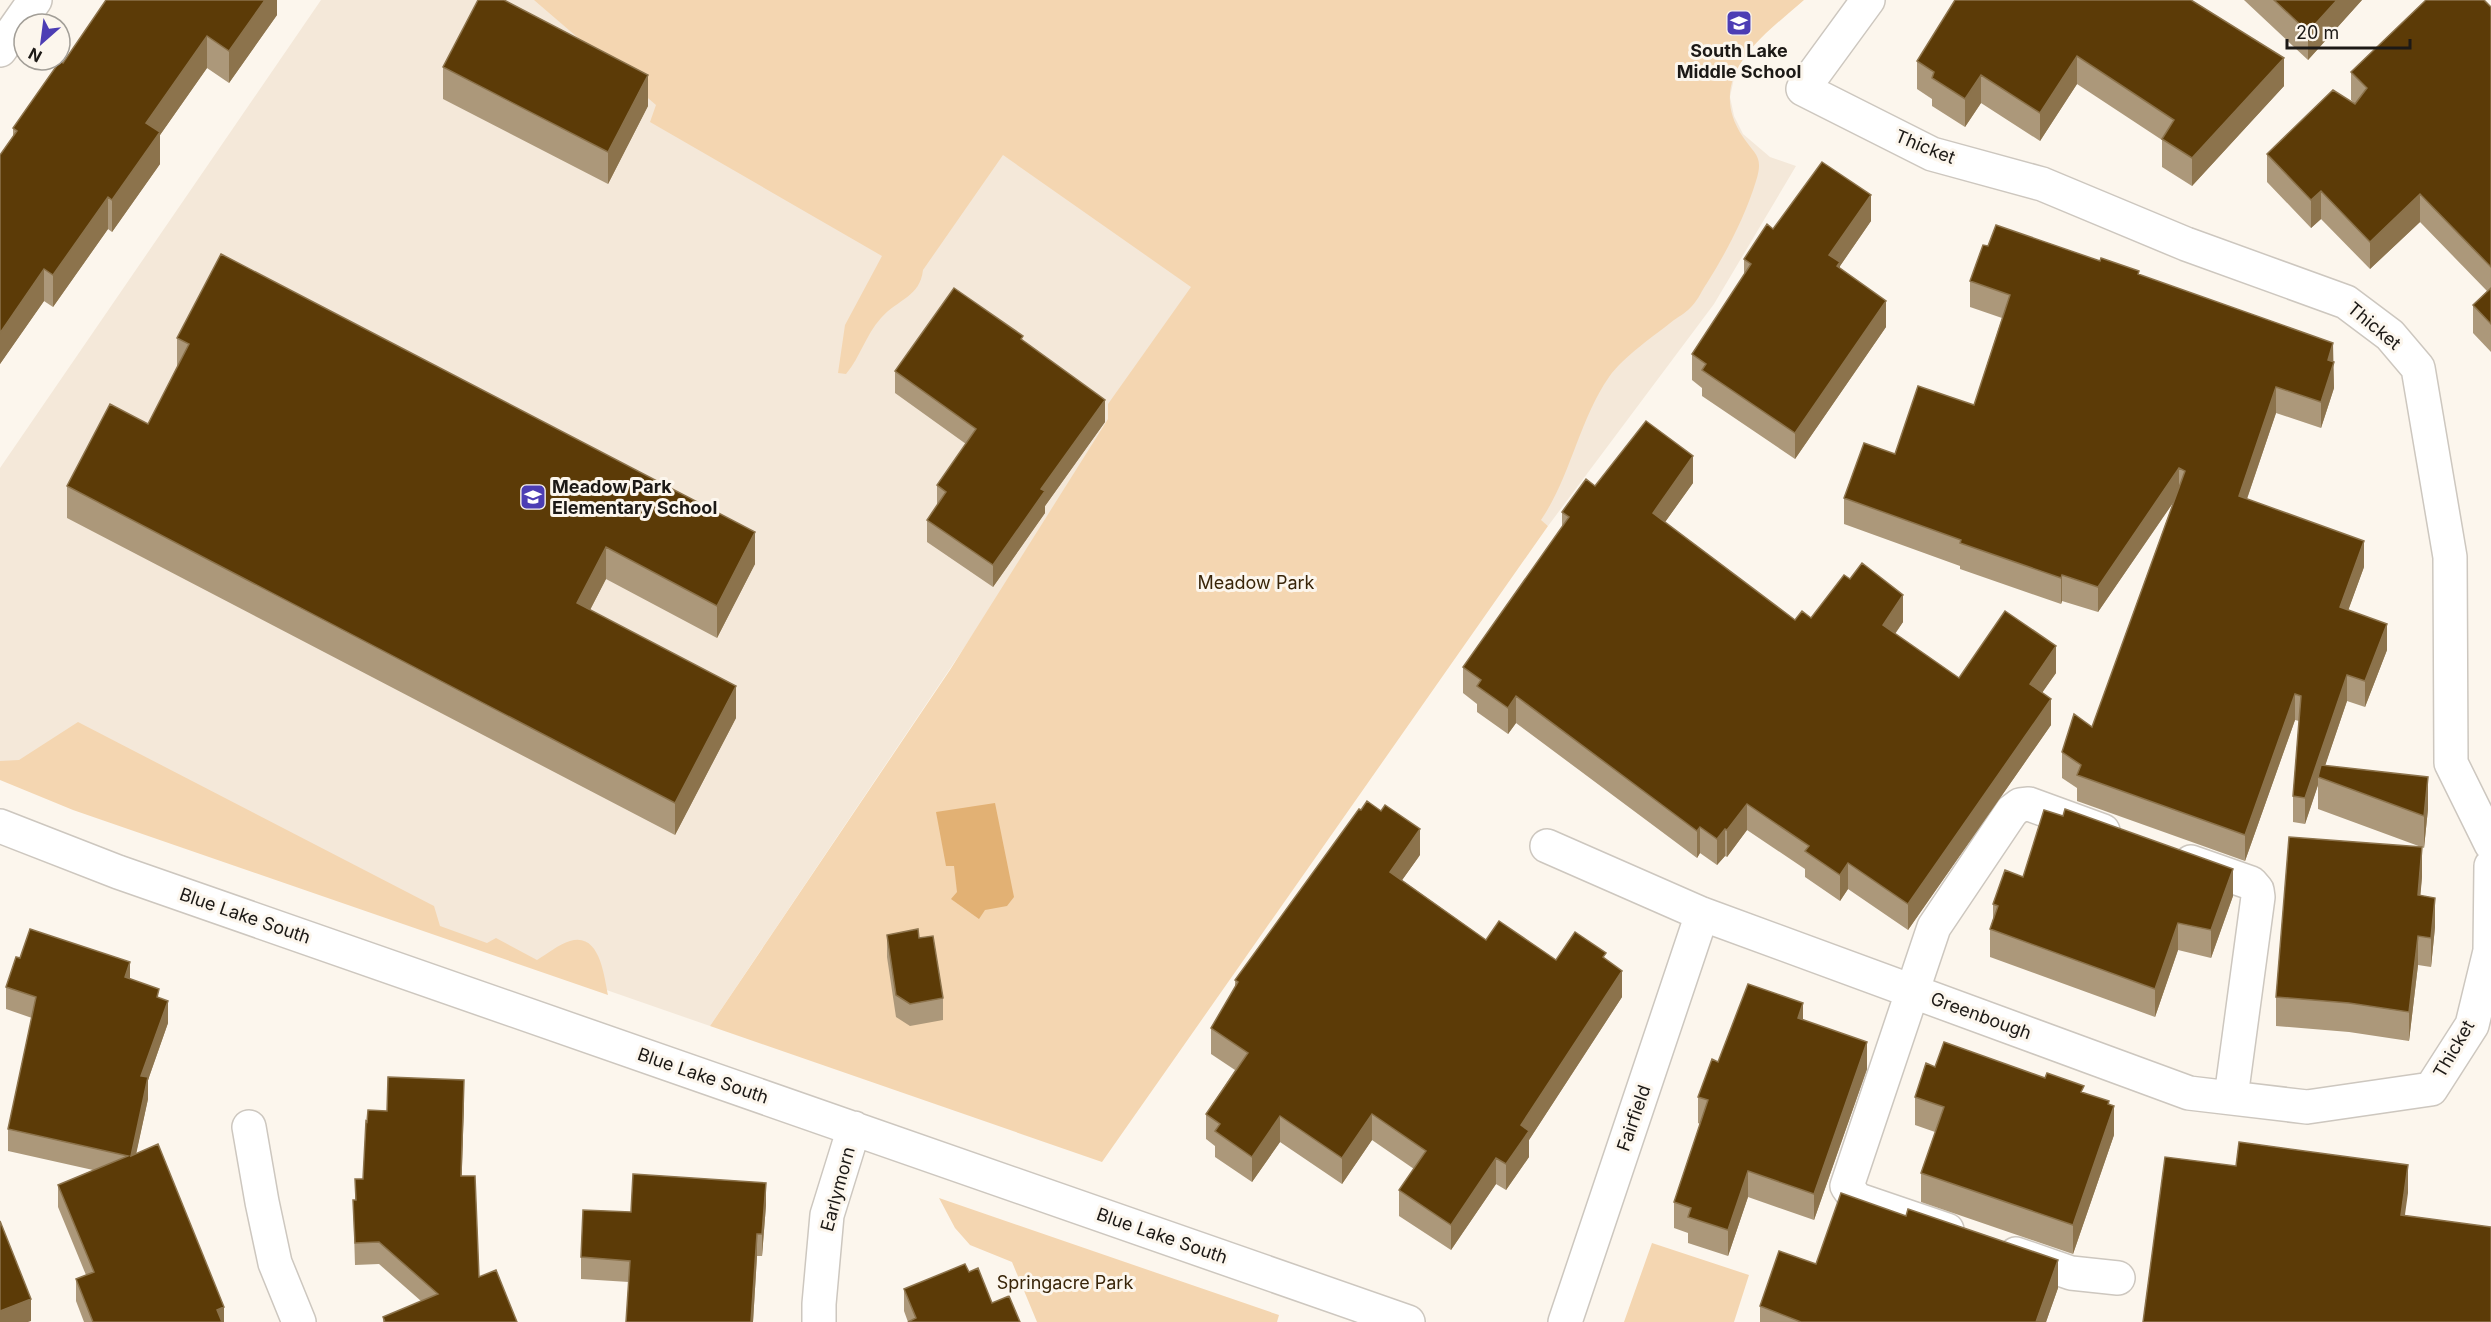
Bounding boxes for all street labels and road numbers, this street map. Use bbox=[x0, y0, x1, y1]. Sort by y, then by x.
street label: Thicket bbox=[1892, 125, 1958, 168]
street label: Thicket bbox=[2344, 297, 2405, 354]
street label: Blue Lake South bbox=[177, 883, 313, 948]
street label: Greenbough bbox=[1928, 988, 2034, 1043]
street label: Thicket bbox=[2429, 1016, 2478, 1081]
street label: Blue Lake South bbox=[635, 1043, 771, 1108]
street label: Fairfield bbox=[1612, 1082, 1655, 1154]
street label: Earlymorn bbox=[816, 1144, 859, 1234]
street label: Blue Lake South bbox=[1094, 1203, 1230, 1268]

